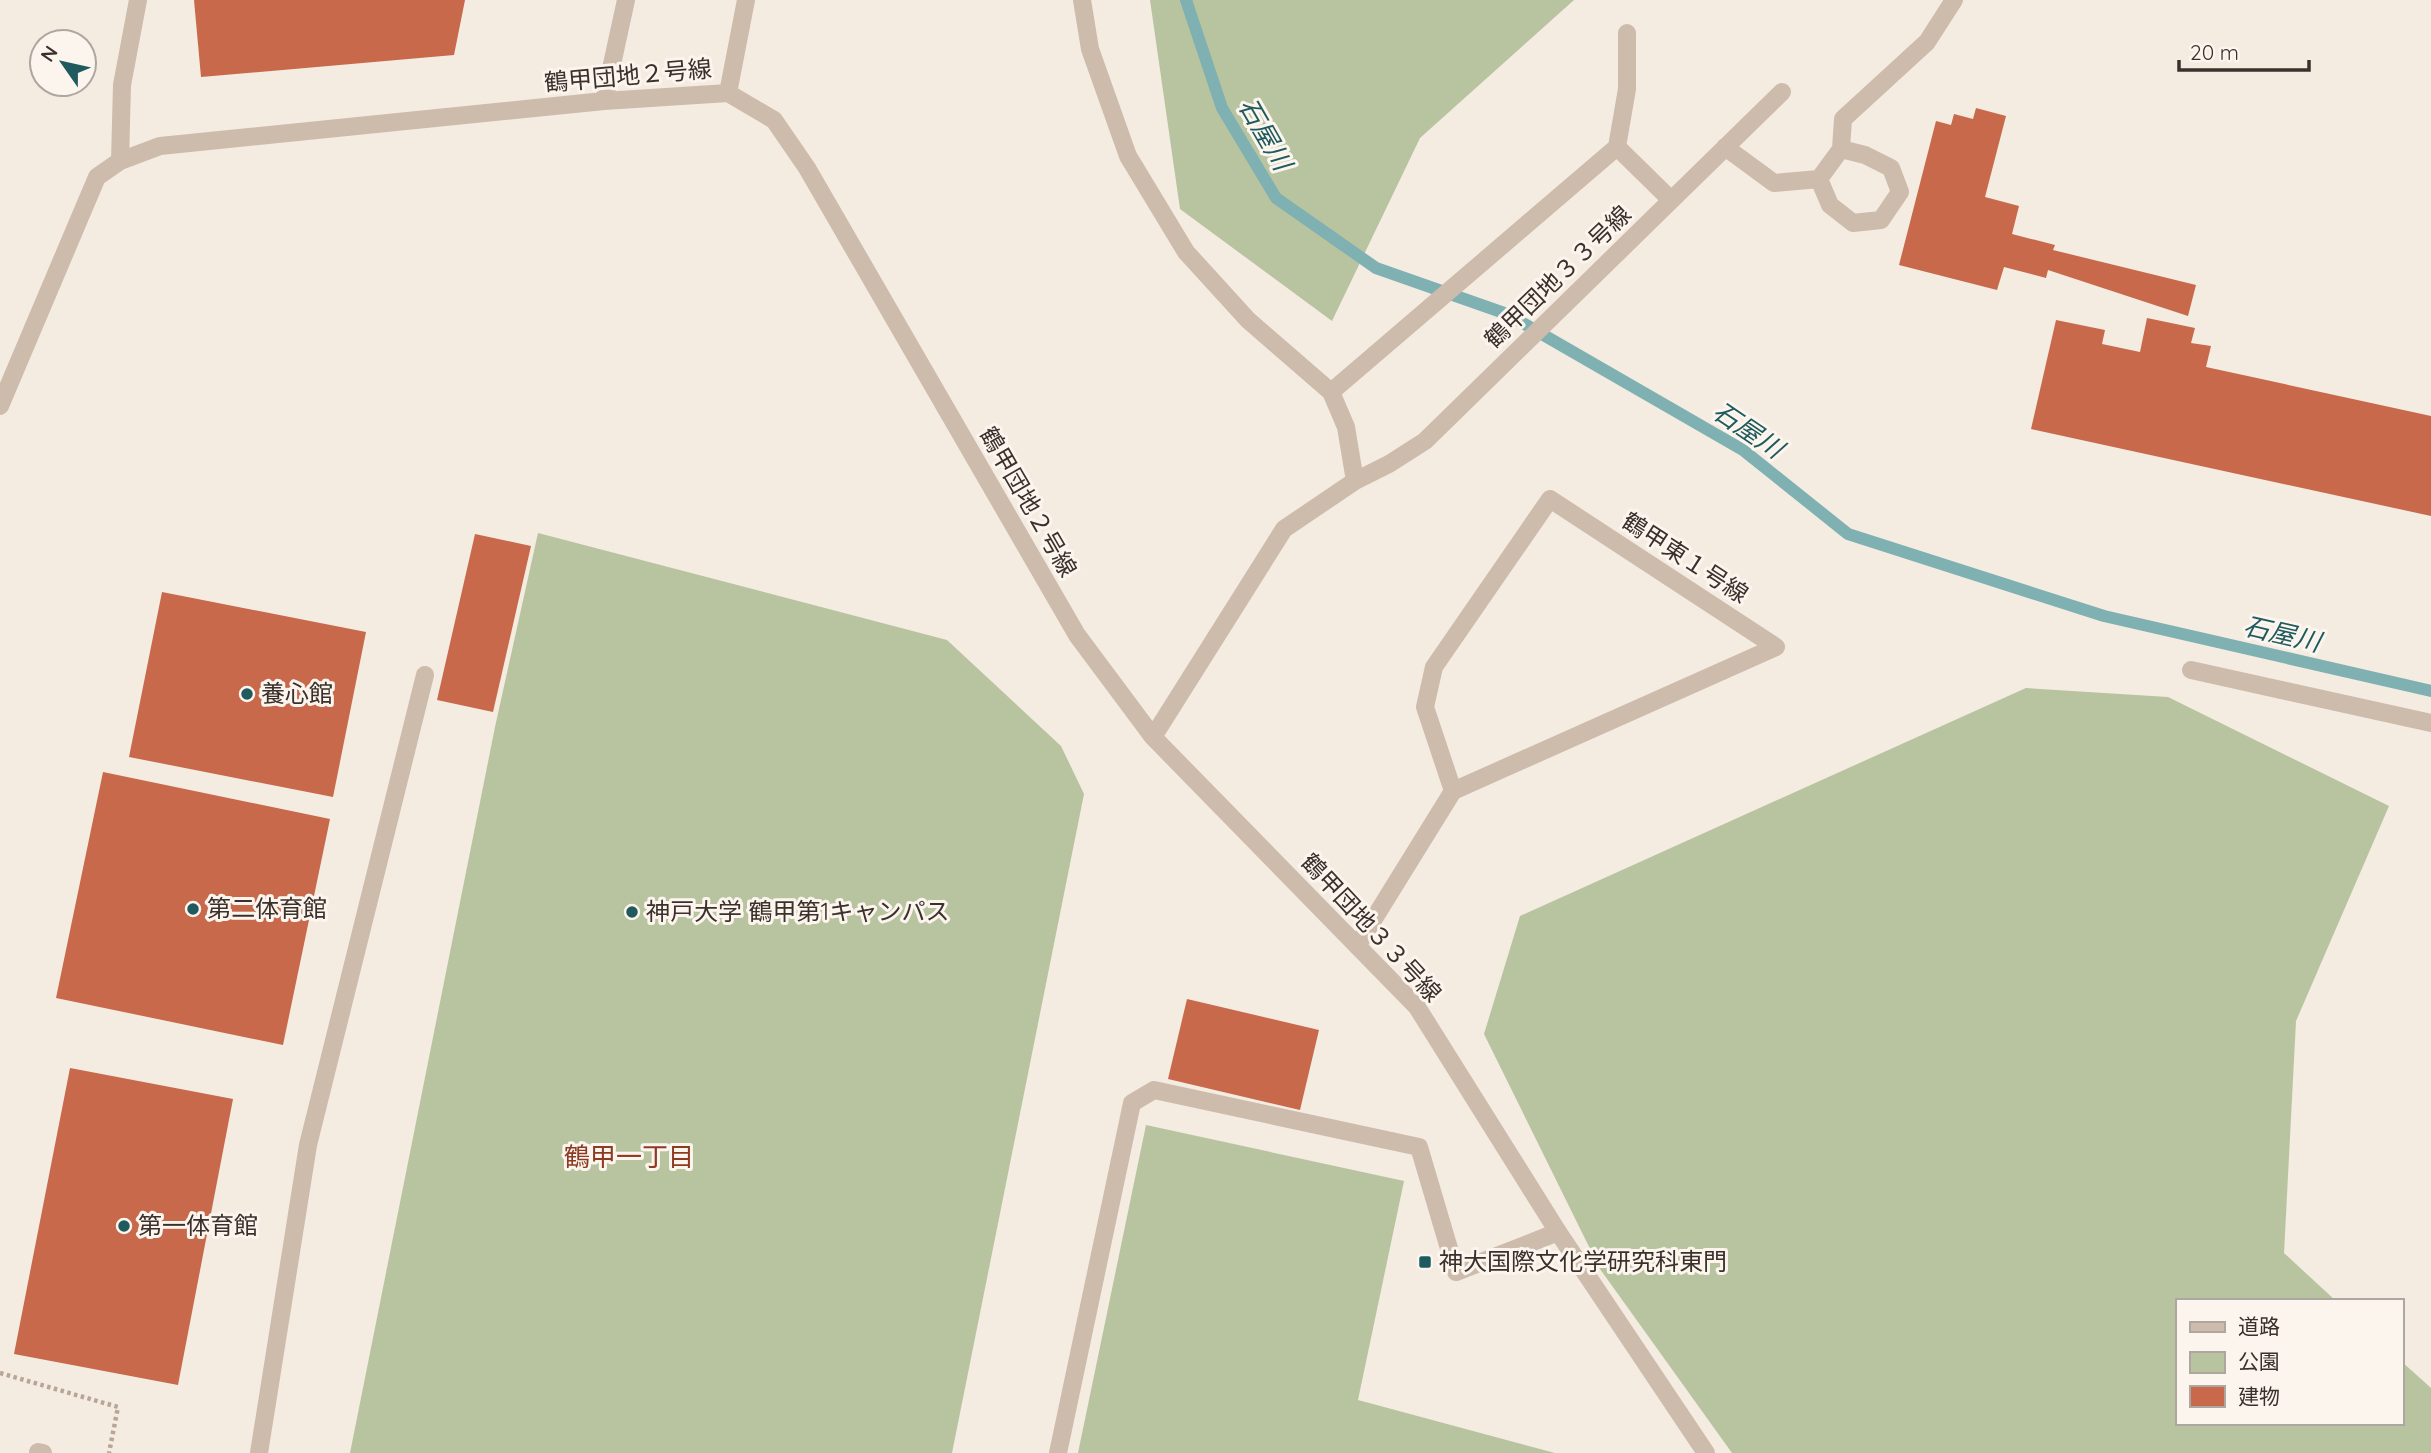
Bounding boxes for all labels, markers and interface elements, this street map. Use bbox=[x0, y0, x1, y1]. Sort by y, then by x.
north arrow bbox=[28, 28, 98, 98]
scale bar bbox=[2179, 28, 2308, 72]
text: 20 m bbox=[2190, 39, 2239, 65]
text: N bbox=[35, 41, 63, 66]
street label: 鶴甲団地２号線 bbox=[543, 53, 713, 97]
water label: 石屋川 bbox=[1232, 92, 1301, 178]
street label: 鶴甲団地３３号線 bbox=[1478, 199, 1637, 354]
water label: 石屋川 bbox=[1707, 394, 1792, 467]
street label: 鶴甲団地２号線 bbox=[974, 421, 1084, 582]
street label: 鶴甲東１号線 bbox=[1617, 505, 1754, 609]
water label: 石屋川 bbox=[2240, 609, 2327, 659]
place label: 養心館 bbox=[261, 678, 333, 708]
marker: 養心館 bbox=[239, 686, 255, 702]
street label: 鶴甲団地３３号線 bbox=[1295, 847, 1448, 1008]
place label: 第二体育館 bbox=[207, 893, 327, 923]
place label: 神戸大学 鶴甲第1キャンパス bbox=[646, 896, 949, 926]
marker: 第二体育館 bbox=[185, 901, 201, 917]
marker: 神戸大学 鶴甲第1キャンパス bbox=[624, 904, 640, 920]
district label: 鶴甲一丁目 bbox=[564, 1140, 694, 1173]
place label: 第一体育館 bbox=[138, 1210, 258, 1240]
marker: 第一体育館 bbox=[116, 1218, 132, 1234]
place label: 神大国際文化学研究科東門 bbox=[1439, 1246, 1727, 1276]
marker: 神大国際文化学研究科東門 bbox=[1417, 1254, 1433, 1270]
legend bbox=[2176, 1299, 2403, 1425]
text: 道路 bbox=[2238, 1313, 2280, 1339]
text: 公園 bbox=[2238, 1348, 2280, 1374]
text: 建物 bbox=[2238, 1383, 2280, 1409]

